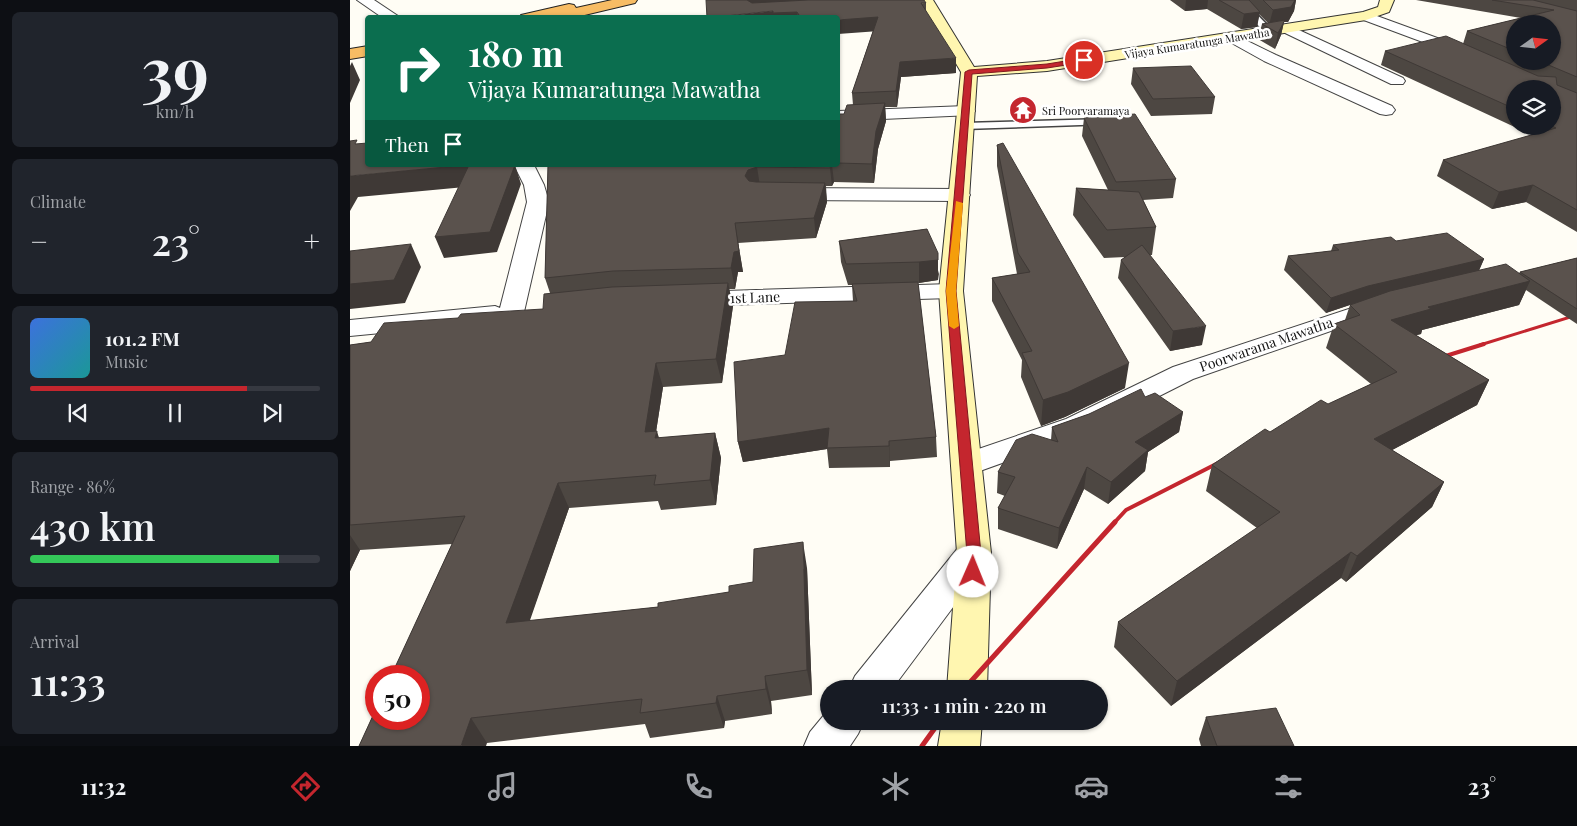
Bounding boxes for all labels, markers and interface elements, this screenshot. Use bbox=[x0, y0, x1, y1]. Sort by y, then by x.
north arrow bbox=[1506, 15, 1561, 70]
map controls bbox=[1506, 15, 1561, 135]
street label: Vijaya Kumaratunga Mawatha bbox=[1123, 24, 1271, 62]
text: 39 bbox=[141, 25, 209, 111]
text: 180 m bbox=[468, 29, 563, 76]
icon: right bbox=[385, 35, 450, 100]
pin bbox=[1063, 39, 1105, 81]
icon: arrive bbox=[1070, 46, 1098, 74]
text: Vijaya Kumaratunga Mawatha bbox=[468, 74, 760, 104]
button: layers bbox=[1506, 80, 1561, 135]
temple icon: Sri Poorvaramaya bbox=[1008, 95, 1038, 125]
text: km/h bbox=[156, 101, 194, 122]
place label: Sri Poorvaramaya bbox=[1042, 103, 1130, 118]
icon: arrive bbox=[439, 130, 467, 158]
text: Then bbox=[385, 131, 429, 157]
text: Climate bbox=[30, 191, 86, 212]
text: 23° bbox=[152, 215, 200, 266]
text: − bbox=[30, 222, 48, 259]
text: + bbox=[304, 222, 320, 259]
street label: 1st Lane bbox=[730, 287, 780, 307]
street label: Poorwarama Mawatha bbox=[1197, 312, 1335, 376]
text: 101.2 FM bbox=[105, 325, 180, 351]
text: Music bbox=[105, 351, 148, 372]
icon: previous bbox=[64, 399, 92, 427]
icon: pause bbox=[161, 399, 189, 427]
icon: next bbox=[258, 399, 286, 427]
text: Range · 86% bbox=[30, 476, 115, 497]
text: 430 km bbox=[30, 500, 155, 551]
position arrow bbox=[946, 545, 998, 597]
text: Arrival bbox=[30, 631, 79, 652]
text: 11:33 bbox=[30, 655, 106, 706]
speed limit sign: 50 bbox=[365, 665, 430, 730]
text: 11:33 · 1 min · 220 m bbox=[881, 692, 1047, 718]
icon: directions bbox=[288, 769, 323, 804]
icon: music bbox=[485, 769, 520, 804]
icon: phone bbox=[681, 769, 716, 804]
icon: climate bbox=[878, 769, 913, 804]
icon: car bbox=[1074, 769, 1109, 804]
icon: filters bbox=[1271, 769, 1306, 804]
text: 11:32 bbox=[81, 771, 126, 801]
text: 23° bbox=[1468, 771, 1496, 801]

